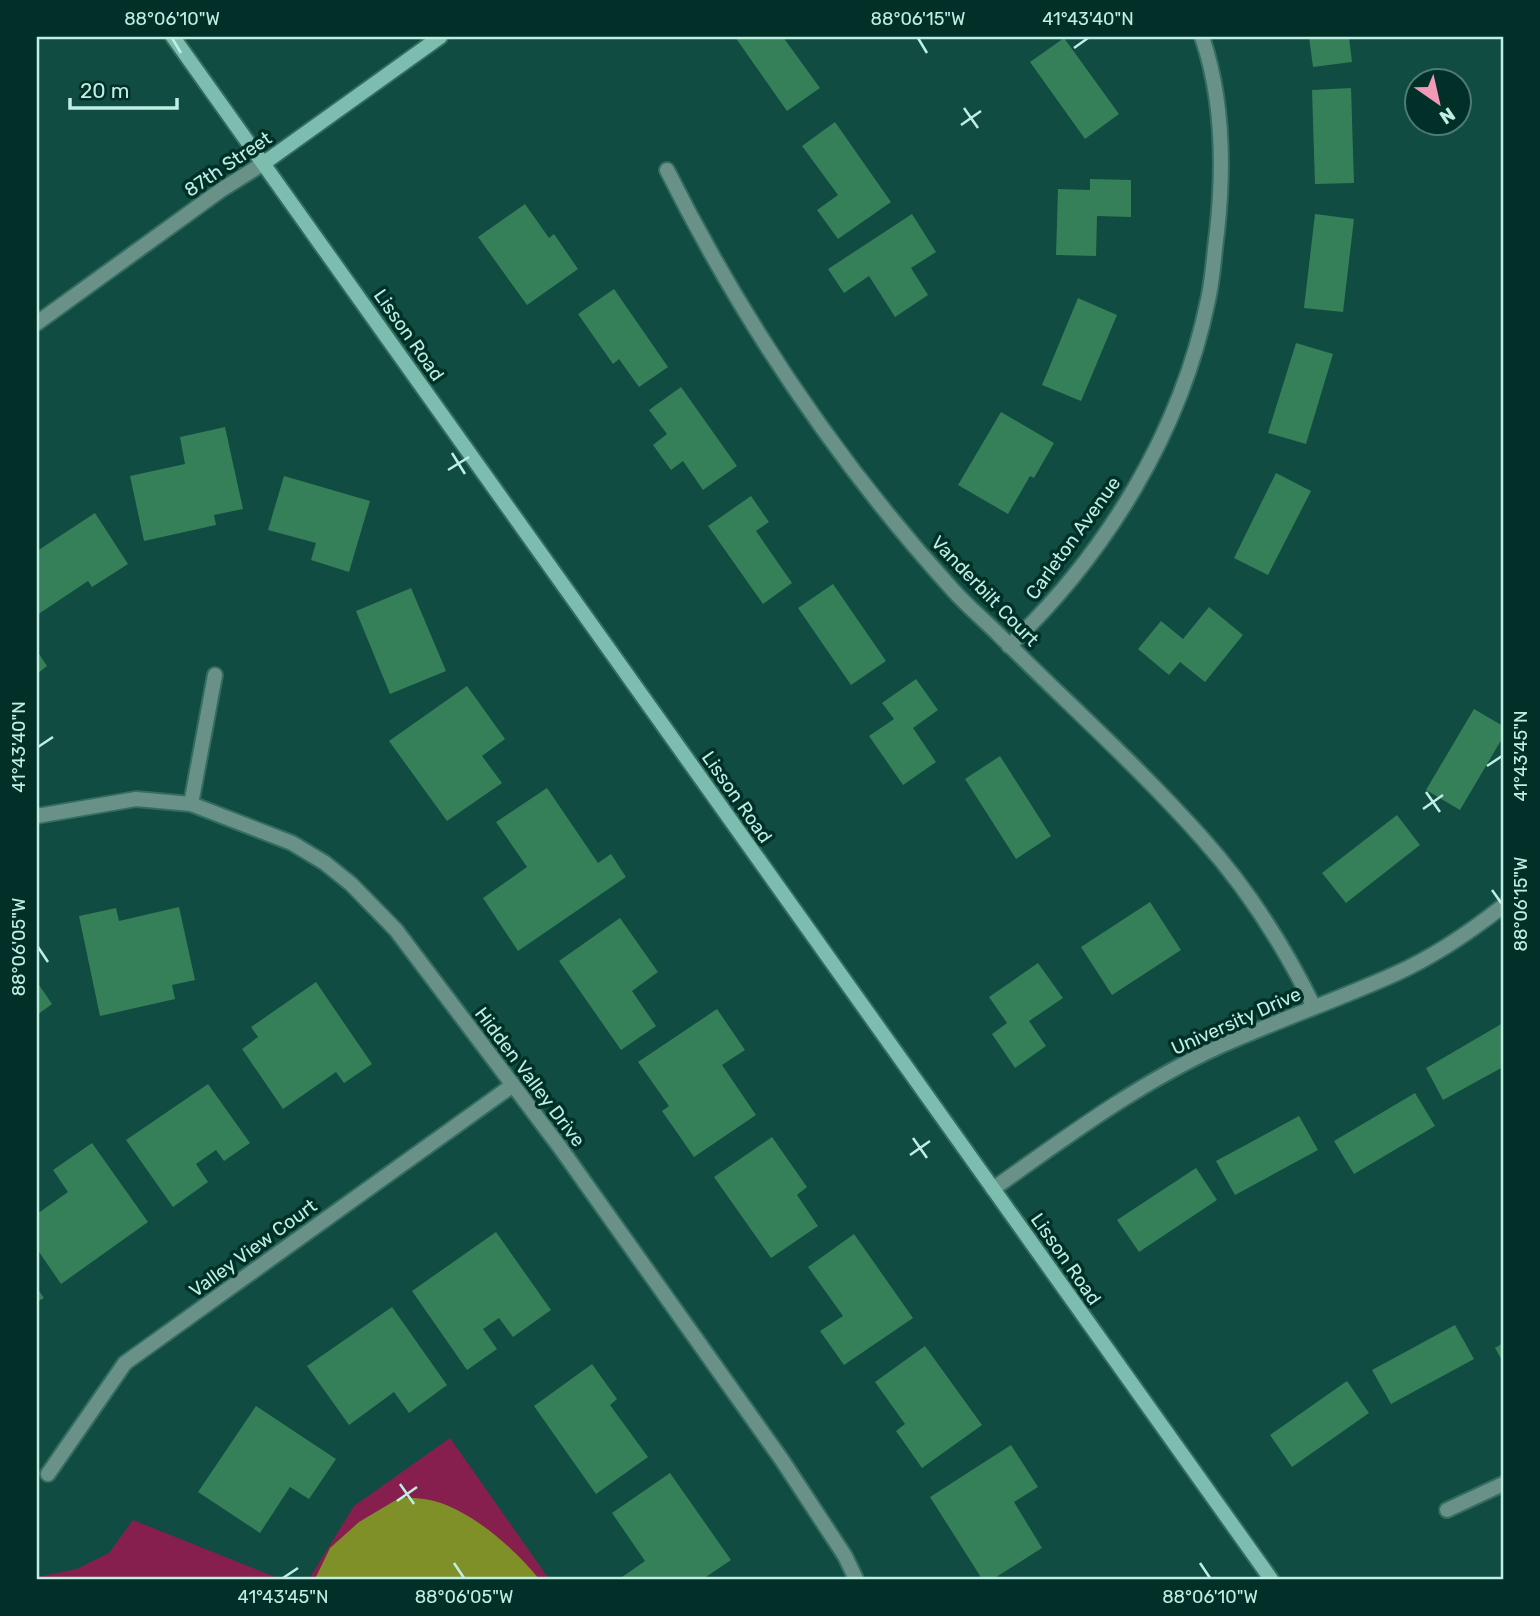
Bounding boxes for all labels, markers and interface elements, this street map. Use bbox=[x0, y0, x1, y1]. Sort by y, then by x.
text: 88°06'10"W bbox=[124, 8, 220, 30]
text: 88°06'15"W bbox=[871, 8, 965, 30]
text: 41°43'40"N bbox=[1042, 8, 1134, 30]
scale bar bbox=[70, 66, 177, 110]
north arrow bbox=[1404, 66, 1474, 136]
text: 20 m bbox=[80, 78, 129, 103]
text: N bbox=[1435, 102, 1459, 129]
street label: 87th Street bbox=[180, 126, 277, 202]
street label: Lisson Road bbox=[369, 285, 449, 385]
street label: Carleton Avenue bbox=[1021, 472, 1125, 604]
street label: Vanderbilt Court bbox=[926, 531, 1044, 651]
text: 41°43'40"N bbox=[8, 701, 30, 793]
text: 41°43'45"N bbox=[1510, 711, 1532, 801]
street label: Lisson Road bbox=[697, 747, 777, 847]
text: 88°06'15"W bbox=[1510, 857, 1532, 951]
text: 88°06'05"W bbox=[8, 898, 30, 996]
street label: University Drive bbox=[1168, 982, 1304, 1060]
street label: Hidden Valley Drive bbox=[470, 1003, 590, 1151]
street label: Valley View Court bbox=[185, 1194, 322, 1302]
street label: Lisson Road bbox=[1026, 1209, 1106, 1309]
text: 41°43'45"N bbox=[238, 1586, 328, 1608]
text: 88°06'05"W bbox=[415, 1586, 513, 1608]
text: 88°06'10"W bbox=[1162, 1586, 1258, 1608]

